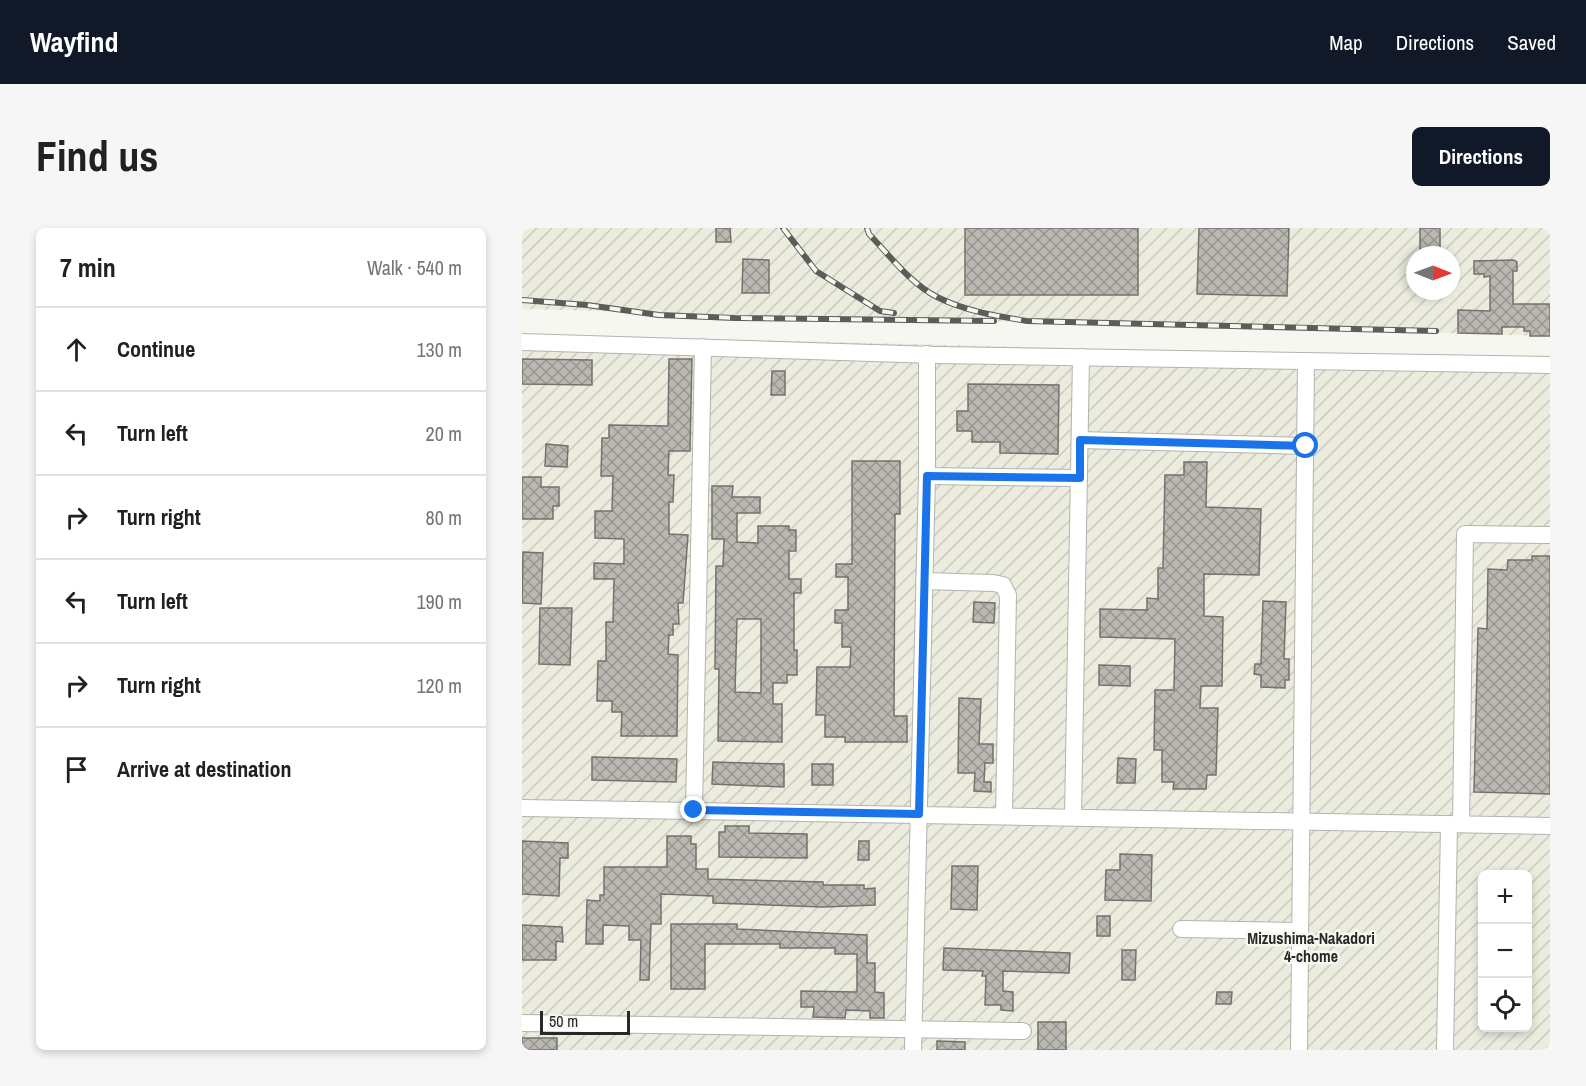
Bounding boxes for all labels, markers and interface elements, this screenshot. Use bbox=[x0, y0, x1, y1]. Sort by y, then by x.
text: Wayfind bbox=[30, 23, 118, 61]
text: Map bbox=[1329, 28, 1363, 57]
text: Directions bbox=[1396, 28, 1474, 57]
text: Saved bbox=[1507, 28, 1556, 57]
button: Directions bbox=[1412, 127, 1550, 186]
text: Find us bbox=[36, 128, 158, 184]
north arrow bbox=[1406, 246, 1460, 300]
text: 7 min bbox=[60, 250, 116, 285]
text: Walk · 540 m bbox=[367, 254, 462, 281]
icon: ahead bbox=[60, 333, 93, 366]
text: Continue bbox=[117, 334, 195, 364]
text: 130 m bbox=[416, 336, 462, 363]
icon: left bbox=[60, 417, 93, 450]
text: Turn left bbox=[117, 418, 188, 448]
text: 20 m bbox=[426, 420, 462, 447]
route start bbox=[1292, 432, 1318, 458]
icon: right bbox=[60, 501, 93, 534]
text: Turn right bbox=[117, 502, 201, 532]
text: 80 m bbox=[426, 504, 462, 531]
icon: left bbox=[60, 585, 93, 618]
text: Turn left bbox=[117, 586, 188, 616]
text: 190 m bbox=[416, 588, 462, 615]
icon: right bbox=[60, 669, 93, 702]
text: Turn right bbox=[117, 670, 201, 700]
text: 120 m bbox=[416, 672, 462, 699]
icon: arrive bbox=[60, 753, 93, 786]
text: Arrive at destination bbox=[117, 754, 291, 784]
route end bbox=[680, 796, 706, 822]
map controls bbox=[1478, 870, 1532, 1032]
button: + bbox=[1478, 870, 1532, 924]
button: − bbox=[1478, 924, 1532, 978]
district label: Mizushima-Nakadori 4-chome bbox=[1247, 927, 1375, 967]
button: locate bbox=[1478, 978, 1532, 1032]
scale bar bbox=[540, 1008, 630, 1036]
text: 50 m bbox=[549, 1010, 578, 1032]

